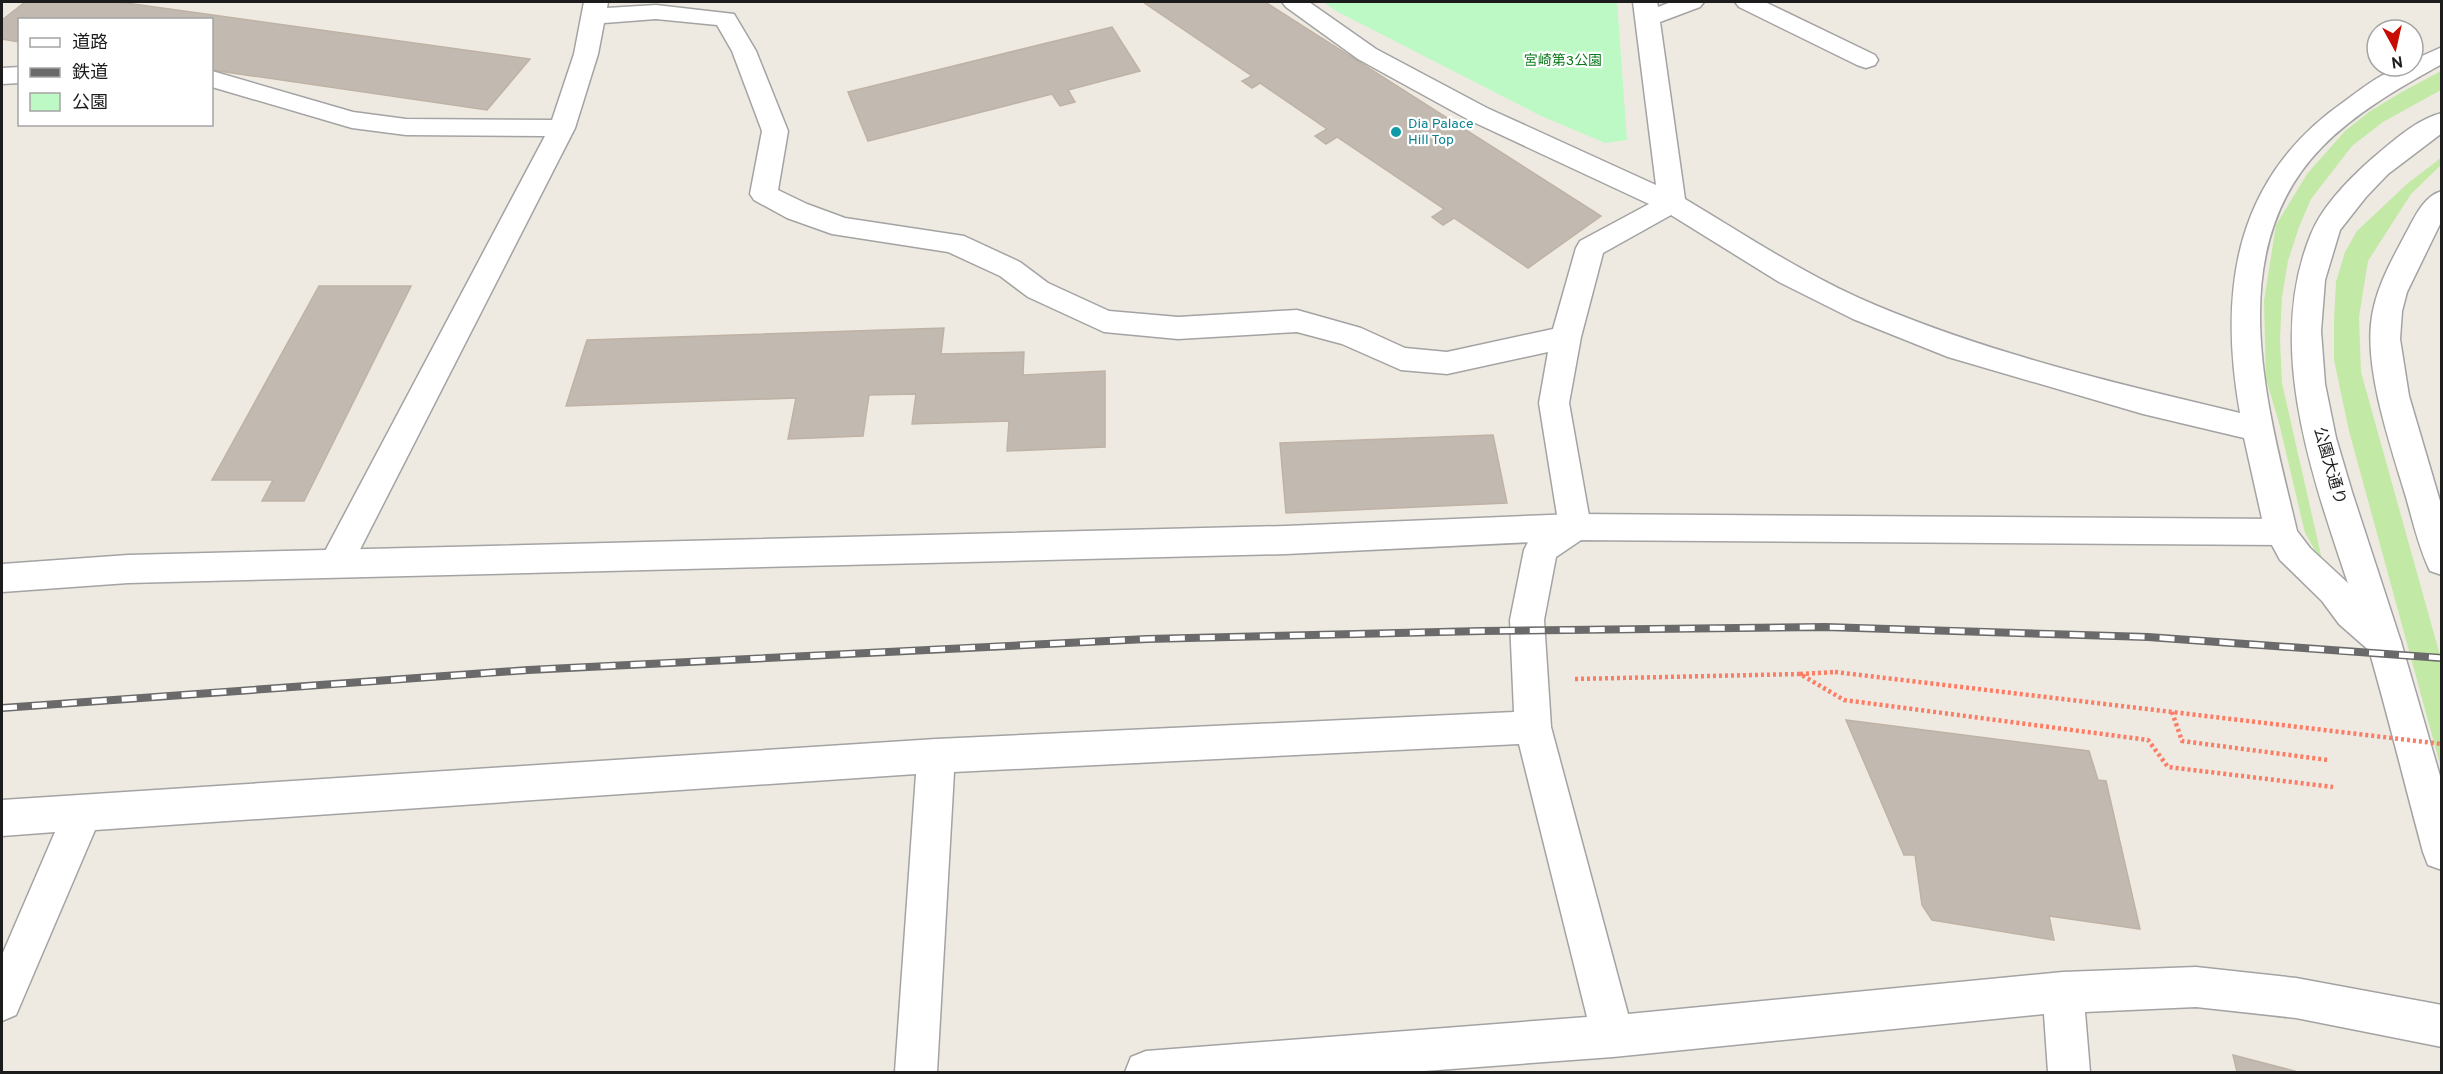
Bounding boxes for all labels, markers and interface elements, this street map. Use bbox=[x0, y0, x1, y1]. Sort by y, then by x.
legend bbox=[18, 18, 213, 126]
north arrow bbox=[2365, 18, 2425, 78]
text: 道路 bbox=[72, 32, 108, 55]
text: N bbox=[2390, 50, 2404, 72]
park label: 宮崎第3公園 bbox=[1524, 52, 1602, 70]
text: 鉄道 bbox=[72, 62, 108, 85]
text: 公園 bbox=[72, 92, 108, 115]
place label: Dia Palace Hill Top bbox=[1408, 116, 1474, 149]
marker: Dia Palace Hill Top bbox=[1389, 125, 1403, 139]
street label: 公園大通り bbox=[2308, 425, 2350, 507]

